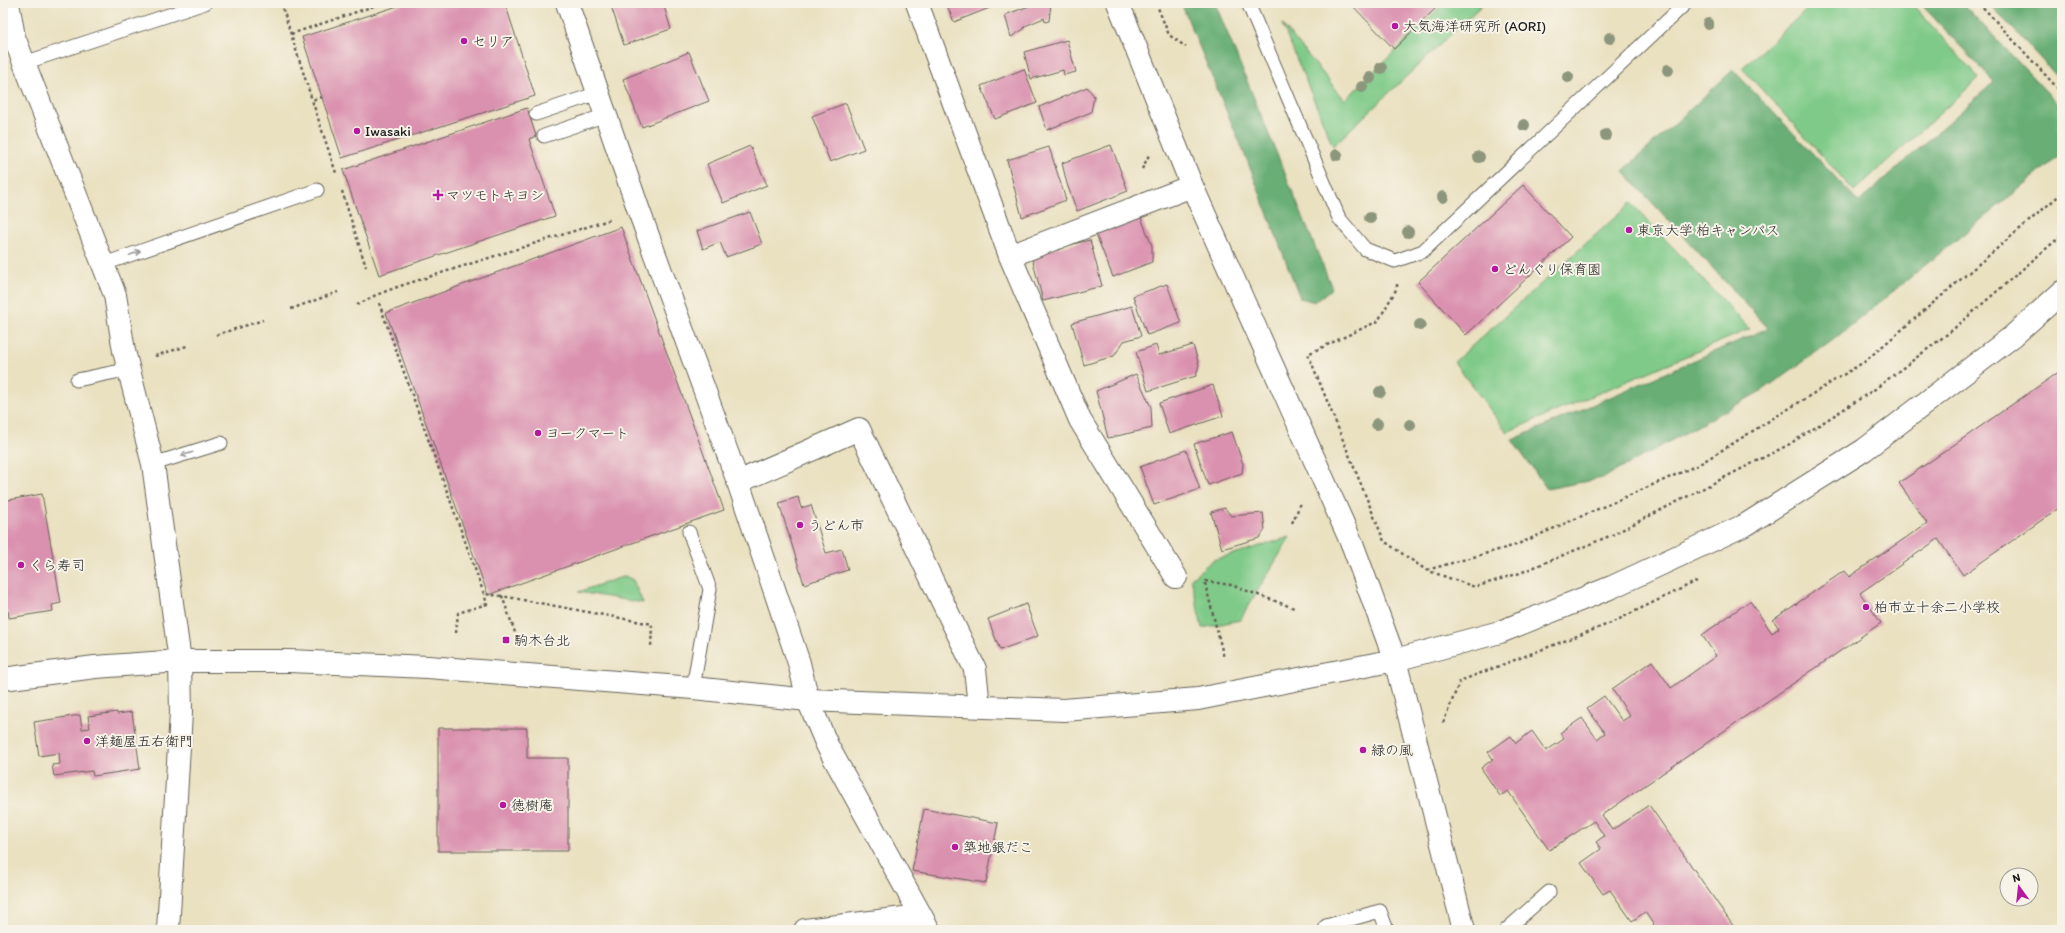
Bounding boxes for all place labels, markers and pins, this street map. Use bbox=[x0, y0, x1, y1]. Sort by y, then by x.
place label: 大気海洋研究所 (AORI) bbox=[1403, 18, 1546, 35]
marker: 大気海洋研究所 (AORI) bbox=[1390, 21, 1400, 31]
place label: セリア bbox=[472, 33, 514, 50]
marker: セリア bbox=[459, 36, 469, 46]
place label: Iwasaki bbox=[365, 123, 411, 140]
marker: Iwasaki bbox=[352, 126, 362, 136]
place label: マツモトキヨシ bbox=[446, 187, 544, 204]
marker: マツモトキヨシ bbox=[433, 190, 443, 200]
place label: 東京大学 柏キャンパス bbox=[1637, 222, 1780, 239]
marker: 東京大学 柏キャンパス bbox=[1624, 225, 1634, 235]
place label: どんぐり保育園 bbox=[1503, 261, 1601, 278]
marker: どんぐり保育園 bbox=[1490, 264, 1500, 274]
place label: ヨークマート bbox=[546, 425, 629, 442]
marker: ヨークマート bbox=[533, 428, 543, 438]
place label: うどん市 bbox=[808, 517, 864, 534]
marker: うどん市 bbox=[795, 520, 805, 530]
place label: くら寿司 bbox=[29, 557, 85, 574]
marker: くら寿司 bbox=[16, 560, 26, 570]
place label: 柏市立十余二小学校 bbox=[1874, 599, 2000, 616]
marker: 柏市立十余二小学校 bbox=[1861, 602, 1871, 612]
place label: 駒木台北 bbox=[514, 632, 570, 649]
marker: 駒木台北 bbox=[501, 635, 511, 645]
place label: 洋麺屋五右衛門 bbox=[95, 733, 193, 750]
marker: 洋麺屋五右衛門 bbox=[82, 736, 92, 746]
place label: 緑の風 bbox=[1371, 742, 1413, 759]
marker: 緑の風 bbox=[1358, 745, 1368, 755]
place label: 徳樹庵 bbox=[511, 797, 553, 814]
marker: 徳樹庵 bbox=[498, 800, 508, 810]
place label: 築地銀だこ bbox=[963, 839, 1033, 856]
marker: 築地銀だこ bbox=[950, 842, 960, 852]

